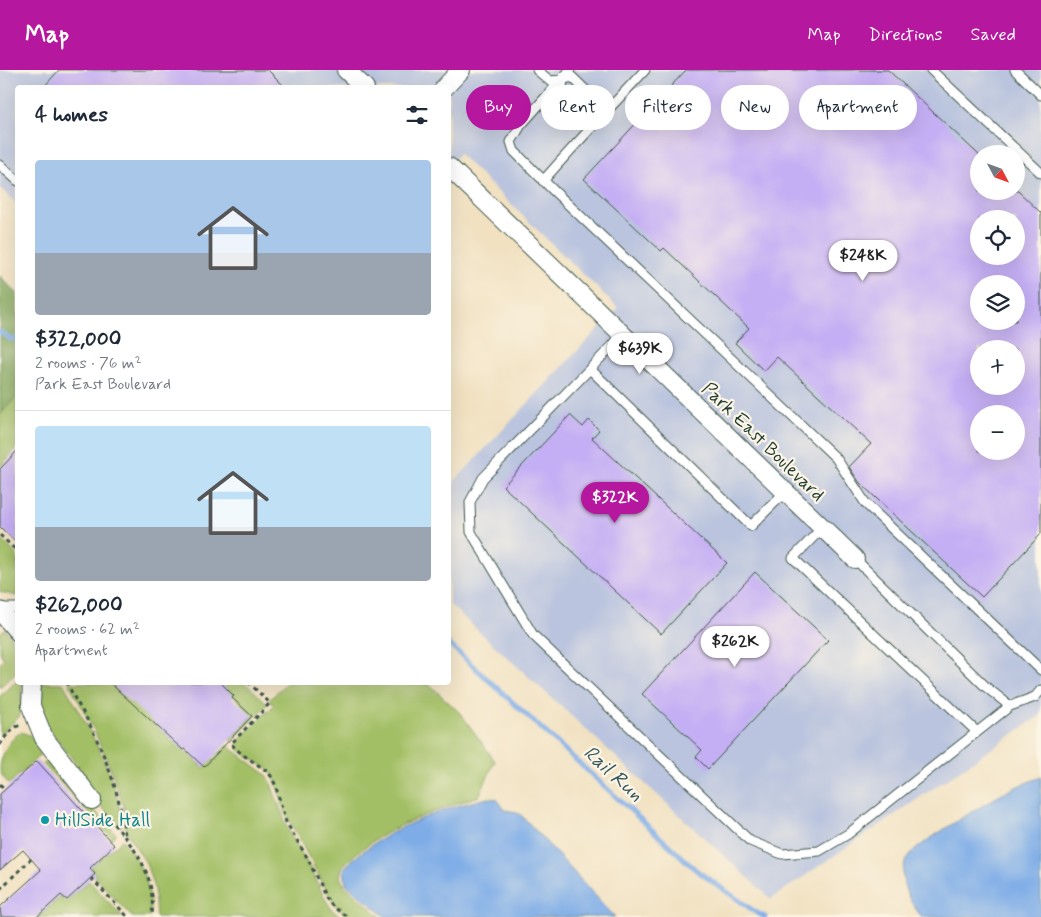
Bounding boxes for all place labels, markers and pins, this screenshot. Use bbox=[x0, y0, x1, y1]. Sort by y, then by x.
pin: $248K bbox=[828, 240, 898, 282]
pin: $639K bbox=[605, 332, 675, 375]
pin: $322K bbox=[580, 482, 650, 524]
pin: $262K bbox=[700, 626, 770, 668]
place label: HillSide Hall bbox=[55, 808, 151, 833]
marker: HillSide Hall bbox=[39, 814, 51, 826]

